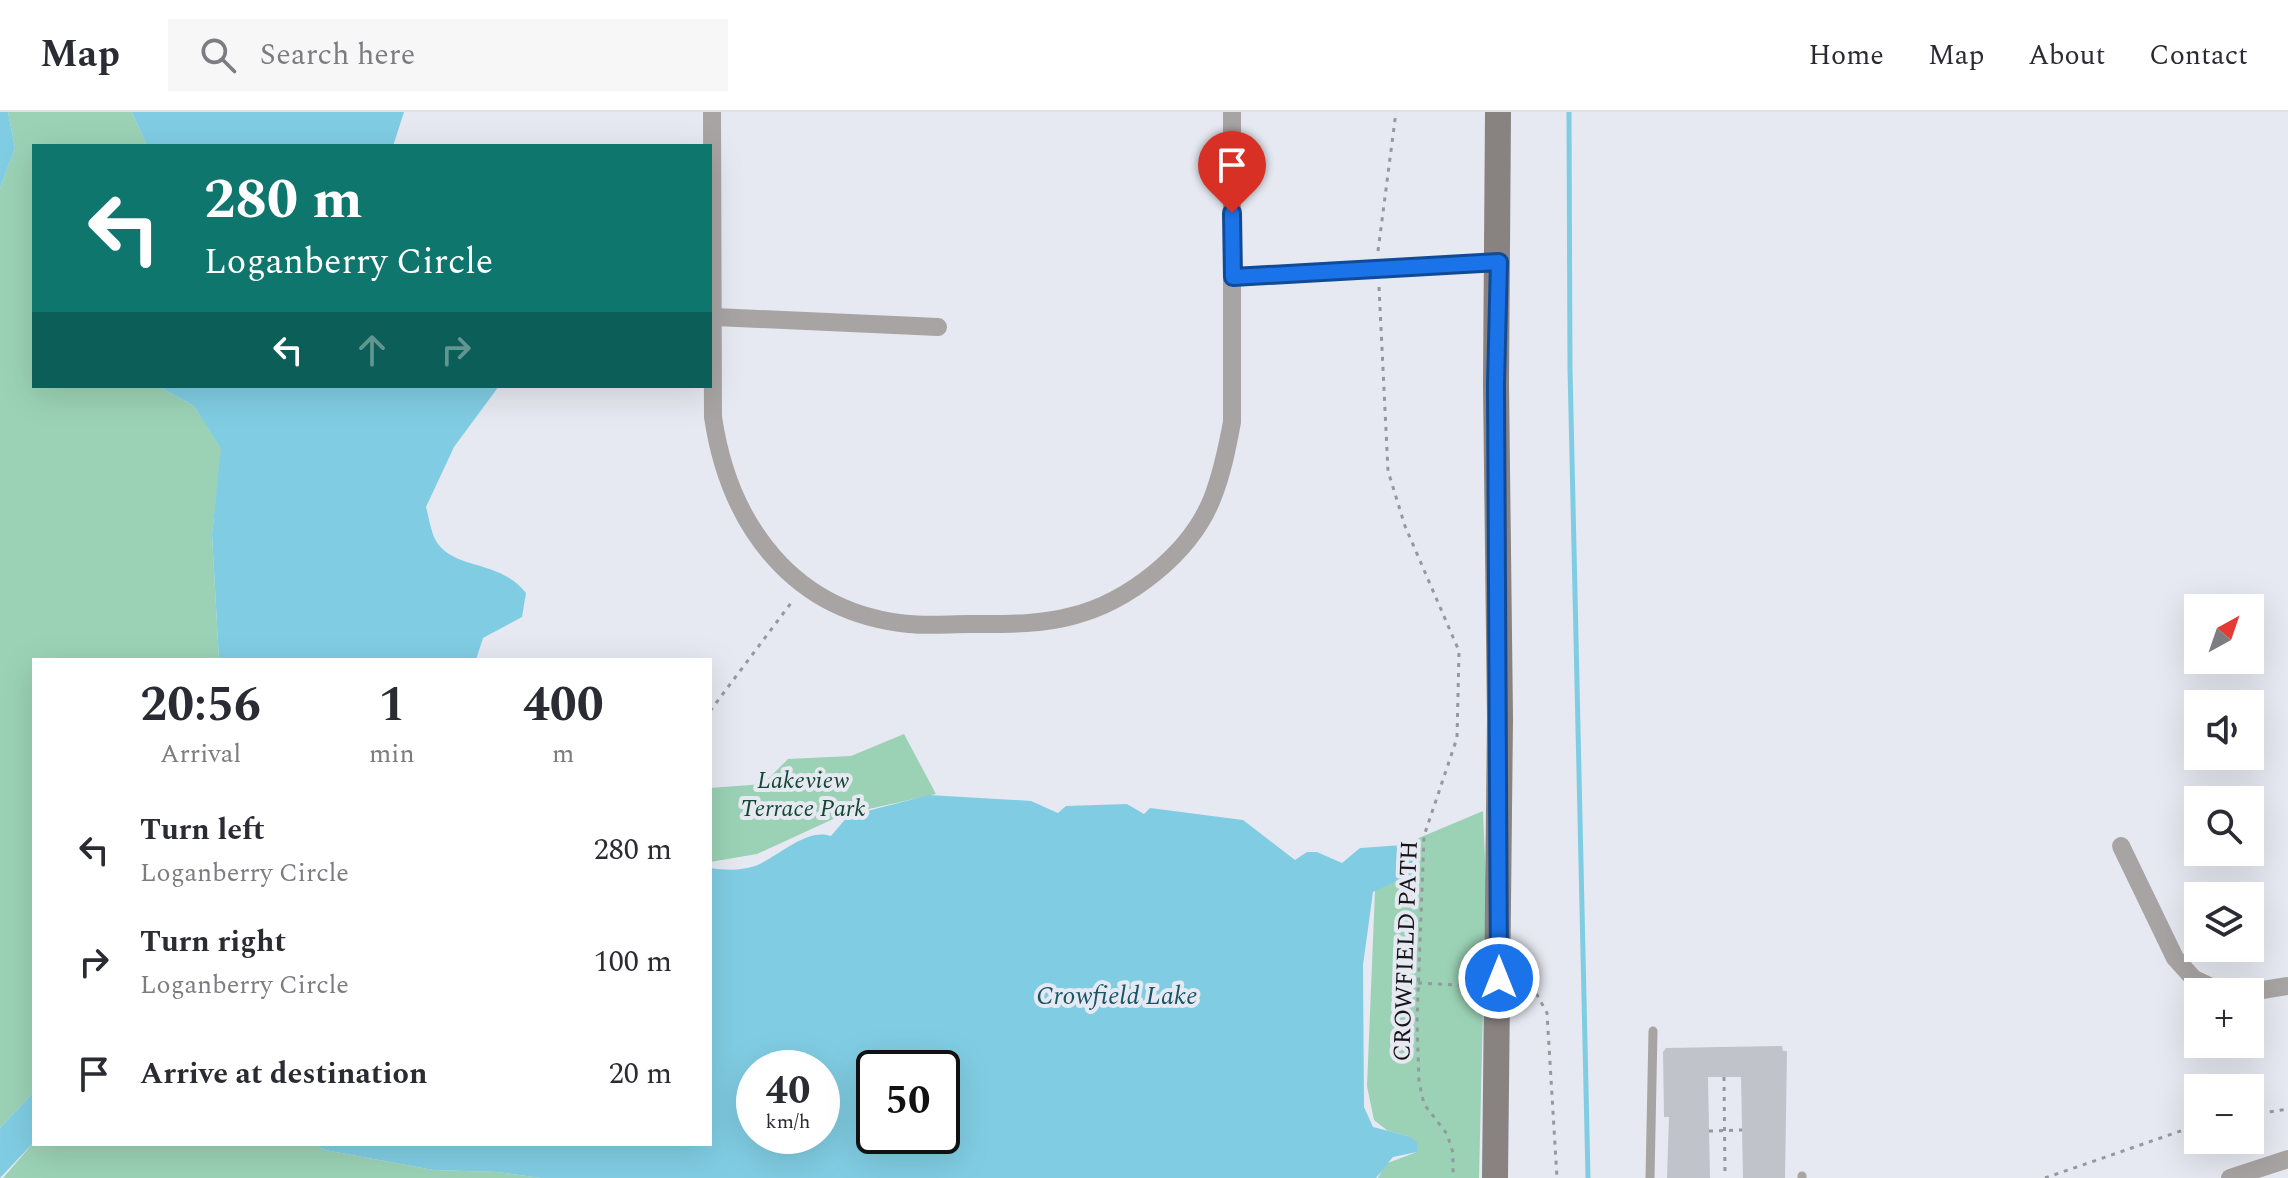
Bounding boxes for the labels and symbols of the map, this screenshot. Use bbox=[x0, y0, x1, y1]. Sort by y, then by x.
pin bbox=[1198, 131, 1266, 213]
north arrow bbox=[2184, 594, 2264, 674]
park label: Lakeview Terrace Park bbox=[741, 763, 865, 827]
street label: CROWFIELD PATH bbox=[1384, 840, 1428, 1062]
position arrow bbox=[1457, 936, 1541, 1020]
water label: Crowfield Lake bbox=[1036, 976, 1198, 1016]
speed limit sign: 50 bbox=[856, 1050, 960, 1154]

